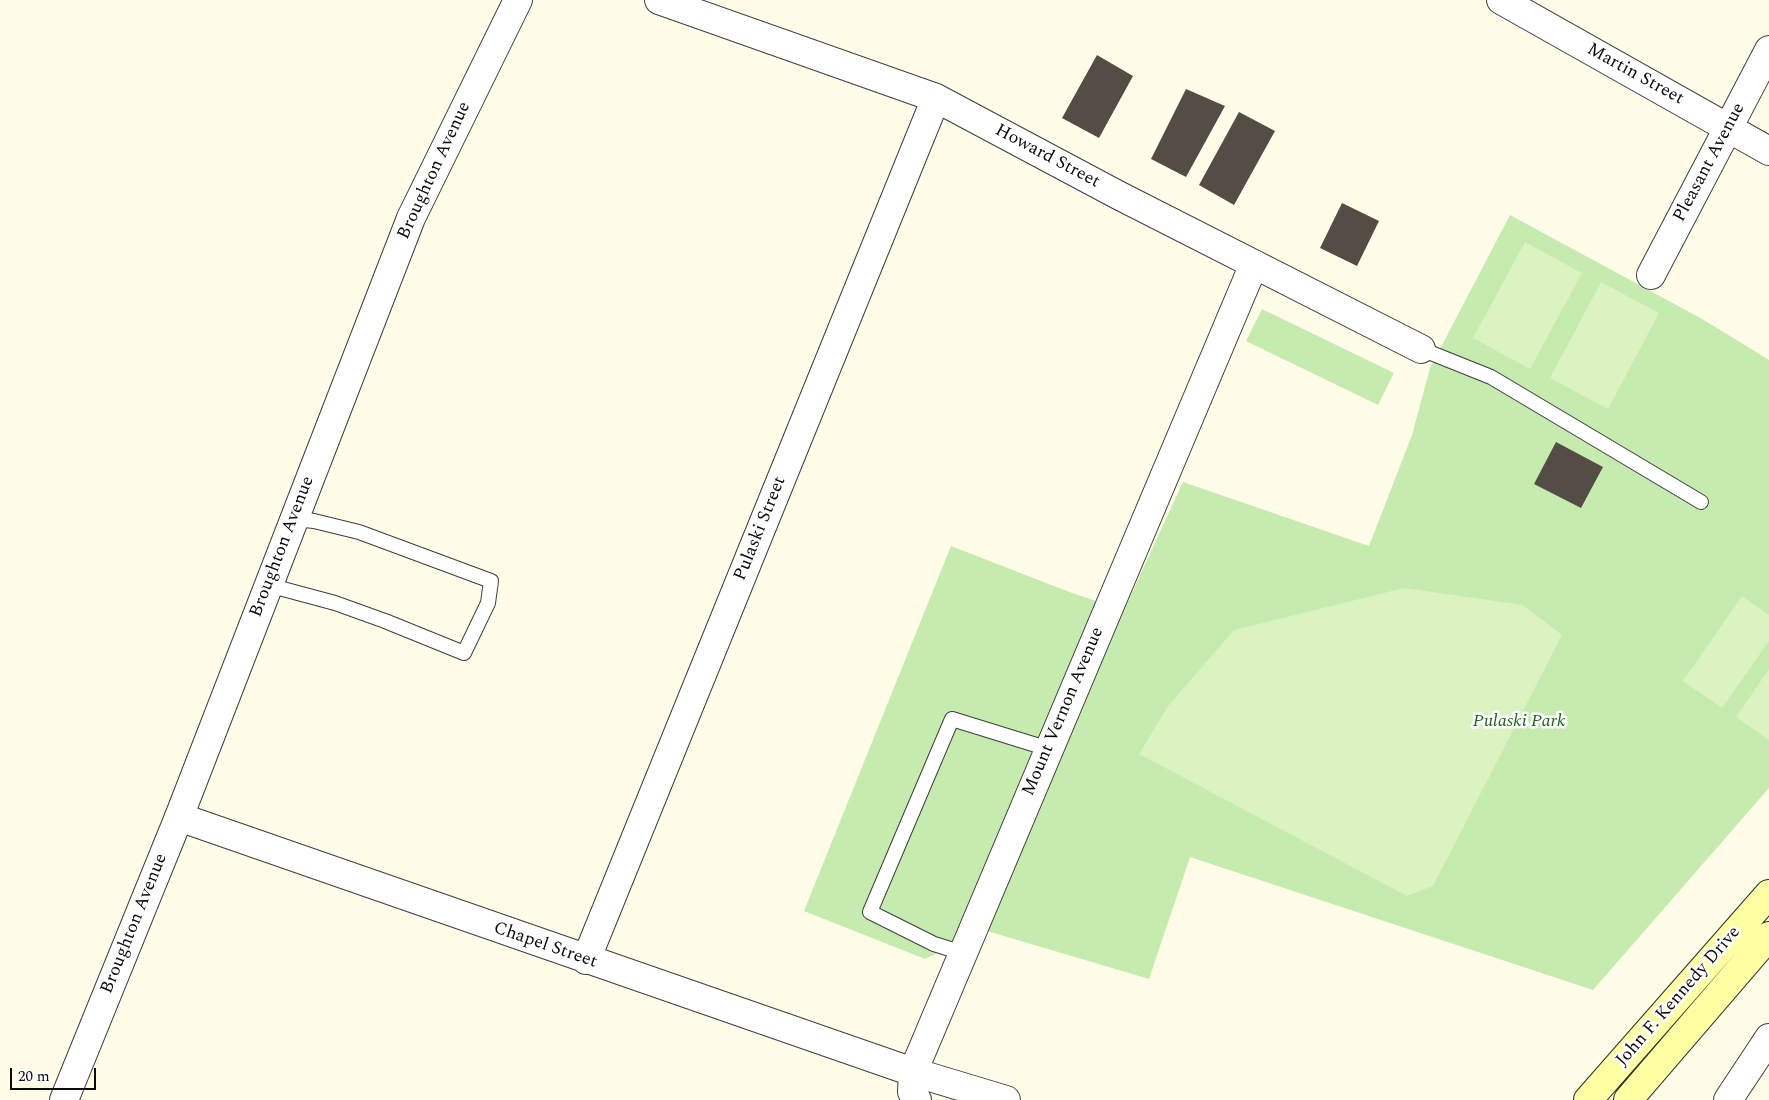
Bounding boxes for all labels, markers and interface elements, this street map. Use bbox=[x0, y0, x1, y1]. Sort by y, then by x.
street label: Martin Street bbox=[1583, 40, 1687, 110]
street label: Broughton Avenue bbox=[394, 99, 476, 243]
street label: Pleasant Avenue bbox=[1670, 100, 1750, 226]
street label: Howard Street bbox=[991, 120, 1103, 194]
street label: Broughton Avenue bbox=[246, 473, 320, 621]
street label: Pulaski Street bbox=[730, 474, 792, 584]
street label: Mount Vernon Avenue bbox=[1019, 624, 1109, 800]
park label: Pulaski Park bbox=[1473, 711, 1565, 733]
street label: Broughton Avenue bbox=[97, 851, 173, 997]
street label: Chapel Street bbox=[490, 918, 600, 974]
street label: John F. Kennedy Drive bbox=[1612, 922, 1746, 1072]
scale bar bbox=[12, 1058, 99, 1090]
text: 20 m bbox=[18, 1065, 50, 1088]

